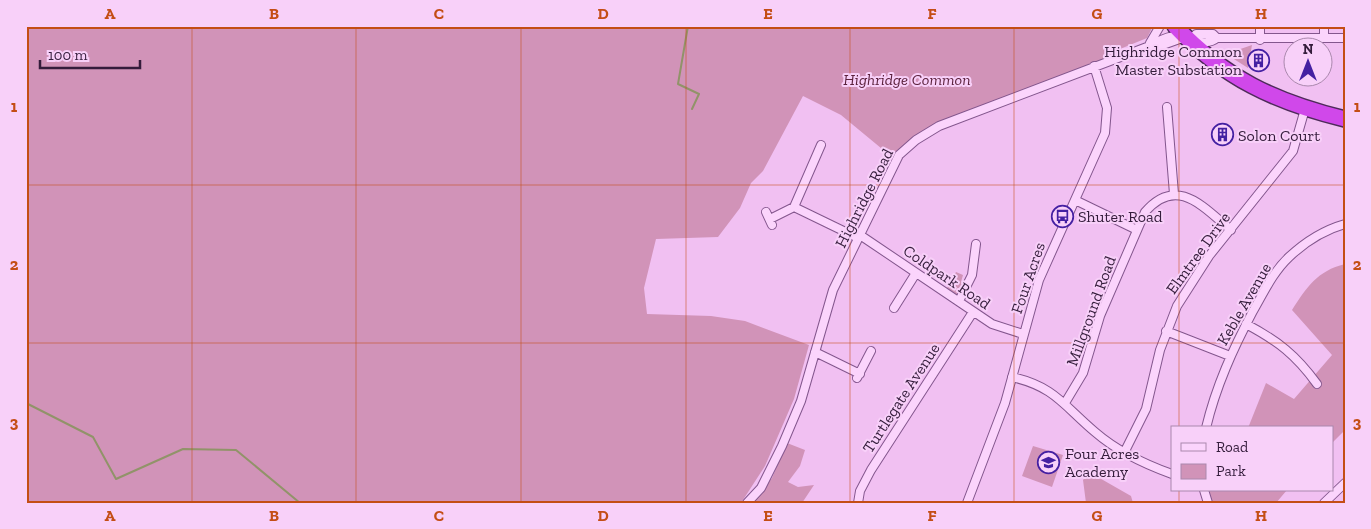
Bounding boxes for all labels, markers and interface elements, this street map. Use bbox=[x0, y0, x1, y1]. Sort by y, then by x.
text: A bbox=[105, 4, 116, 23]
text: B bbox=[269, 4, 279, 23]
text: C bbox=[434, 4, 444, 23]
text: D bbox=[597, 4, 609, 23]
text: E bbox=[763, 4, 773, 23]
text: F bbox=[927, 4, 937, 23]
text: G bbox=[1092, 4, 1103, 23]
text: H bbox=[1255, 4, 1267, 23]
scale bar bbox=[40, 38, 140, 70]
north arrow bbox=[1284, 38, 1334, 88]
text: N bbox=[1303, 41, 1314, 58]
place label: Highridge Common Master Substation bbox=[1104, 42, 1243, 79]
text: 100 m bbox=[48, 46, 87, 64]
building icon: Highridge Common Master Substation bbox=[1246, 48, 1270, 72]
park label: Highridge Common bbox=[843, 70, 971, 89]
text: 1 bbox=[11, 97, 18, 116]
text: 1 bbox=[1354, 97, 1361, 116]
building icon: Solon Court bbox=[1210, 123, 1234, 147]
place label: Solon Court bbox=[1238, 126, 1320, 145]
street label: Highridge Road bbox=[831, 145, 897, 251]
bus stop icon: Shuter Road bbox=[1050, 204, 1074, 228]
place label: Shuter Road bbox=[1078, 207, 1163, 226]
street label: Elmtree Drive bbox=[1162, 208, 1234, 298]
street label: Four Acres bbox=[1007, 240, 1049, 316]
street label: Coldpark Road bbox=[900, 241, 994, 313]
street label: Millground Road bbox=[1062, 253, 1120, 369]
text: 2 bbox=[10, 255, 19, 274]
text: 2 bbox=[1353, 255, 1362, 274]
street label: Keble Avenue bbox=[1213, 260, 1275, 348]
street label: Turtlegate Avenue bbox=[858, 340, 944, 456]
text: 3 bbox=[10, 413, 19, 432]
text: 3 bbox=[1353, 413, 1362, 432]
legend bbox=[1171, 426, 1334, 492]
text: Road bbox=[1216, 438, 1249, 456]
place label: Four Acres Academy bbox=[1065, 444, 1139, 481]
school or university icon: Four Acres Academy bbox=[1037, 450, 1061, 474]
text: Park bbox=[1216, 462, 1246, 480]
text: A bbox=[105, 506, 116, 525]
text: B bbox=[269, 506, 279, 525]
text: C bbox=[434, 506, 444, 525]
text: D bbox=[597, 506, 609, 525]
text: E bbox=[763, 506, 773, 525]
text: F bbox=[927, 506, 937, 525]
text: G bbox=[1092, 506, 1103, 525]
text: H bbox=[1255, 506, 1267, 525]

